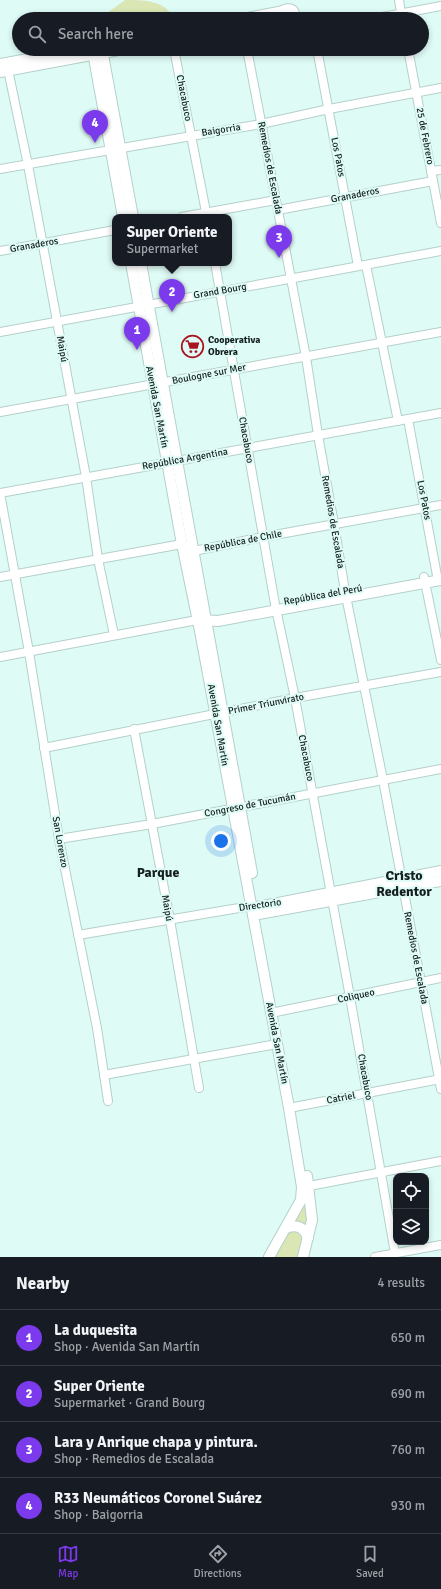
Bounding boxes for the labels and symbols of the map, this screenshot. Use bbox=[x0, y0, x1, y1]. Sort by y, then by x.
street label: Chacabuco bbox=[174, 74, 194, 122]
street label: 25 de Febrero bbox=[414, 106, 436, 166]
pin: 4 bbox=[82, 110, 108, 143]
street label: Baigorria bbox=[200, 121, 242, 139]
street label: Remedios de Escalada bbox=[255, 121, 285, 215]
street label: Los Patos bbox=[328, 136, 348, 178]
street label: Granaderos bbox=[330, 184, 381, 206]
pin: 3 bbox=[266, 225, 292, 258]
street label: Granaderos bbox=[9, 235, 60, 255]
pin: 2 bbox=[159, 279, 185, 312]
street label: Grand Bourg bbox=[193, 280, 247, 302]
pin: 1 bbox=[124, 317, 150, 350]
supermarket icon: Cooperativa Obrera bbox=[179, 333, 205, 359]
place label: Cooperativa Obrera bbox=[208, 334, 260, 358]
street label: Maipú bbox=[54, 335, 70, 363]
street label: Boulogne sur Mer bbox=[171, 361, 247, 387]
street label: Avenida San Martín bbox=[143, 365, 171, 449]
street label: Chacabuco bbox=[236, 416, 256, 464]
street label: República Argentina bbox=[141, 446, 229, 472]
street label: Remedios de Escalada bbox=[319, 475, 347, 569]
street label: Los Patos bbox=[414, 479, 434, 521]
street label: República de Chile bbox=[203, 528, 283, 554]
street label: República del Perú bbox=[283, 582, 363, 608]
street label: Avenida San Martín bbox=[205, 683, 231, 767]
street label: Primer Triunvirato bbox=[227, 691, 305, 717]
street label: Chacabuco bbox=[296, 734, 316, 782]
street label: Congreso de Tucumán bbox=[203, 790, 297, 820]
street label: San Lorenzo bbox=[50, 815, 70, 869]
your location bbox=[211, 831, 231, 851]
district label: Parque bbox=[137, 864, 179, 881]
district label: Cristo Redentor bbox=[376, 867, 432, 900]
street label: Maipú bbox=[159, 894, 175, 922]
street label: Directorio bbox=[238, 896, 282, 914]
street label: Remedios de Escalada bbox=[401, 911, 431, 1005]
street label: Coliqueo bbox=[336, 986, 376, 1006]
street label: Avenida San Martín bbox=[263, 1001, 291, 1085]
street label: Chacabuco bbox=[355, 1053, 375, 1101]
street label: Catriel bbox=[326, 1089, 356, 1107]

